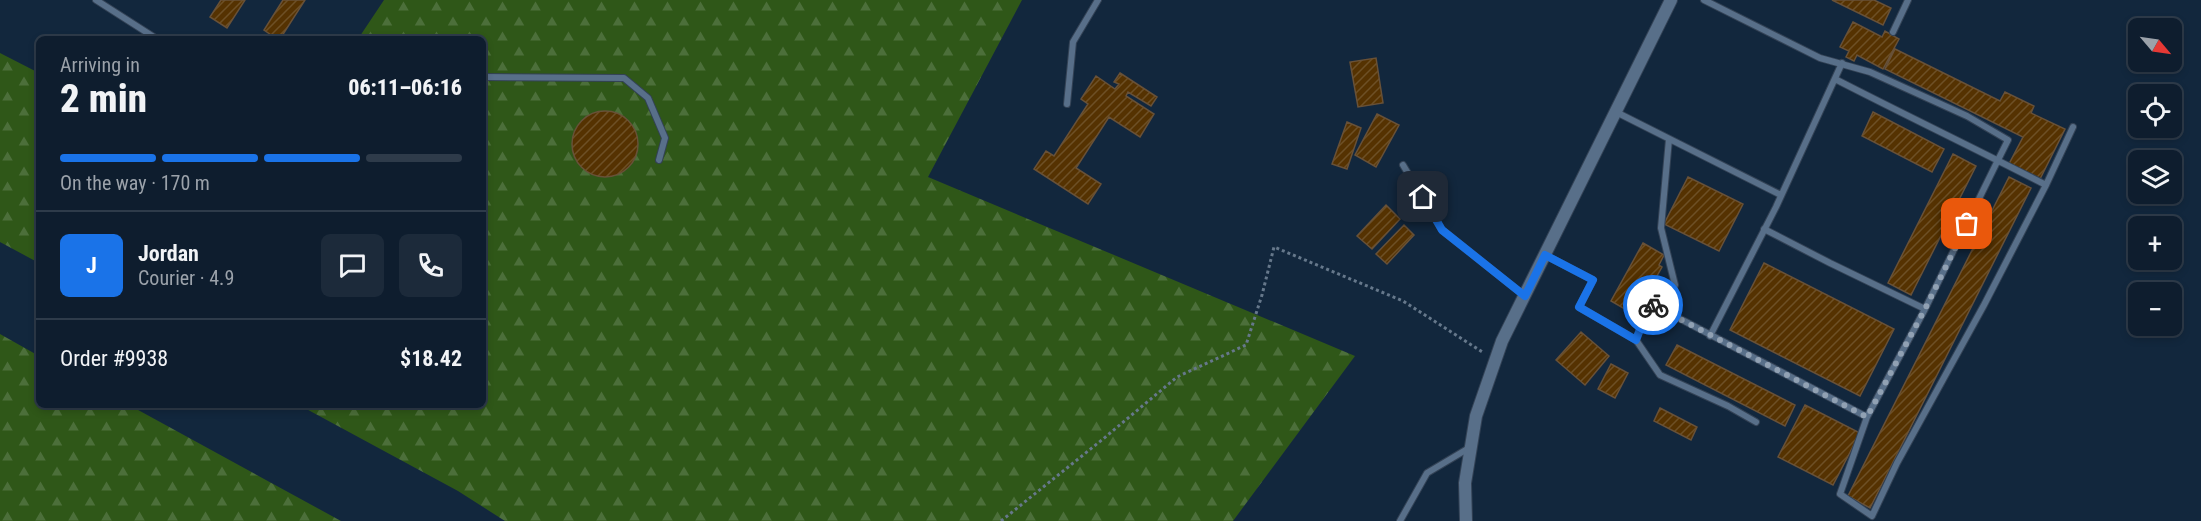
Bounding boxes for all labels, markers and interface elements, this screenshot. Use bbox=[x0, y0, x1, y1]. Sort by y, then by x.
north arrow bbox=[2128, 18, 2182, 72]
map controls bbox=[2128, 18, 2182, 336]
text: Arriving in bbox=[60, 53, 140, 77]
text: 06:11–06:16 bbox=[348, 75, 462, 100]
text: 2 min bbox=[60, 76, 147, 122]
button: locate bbox=[2128, 84, 2182, 138]
button: layers bbox=[2128, 150, 2182, 204]
text: On the way · 170 m bbox=[60, 171, 210, 195]
pin bbox=[1397, 171, 1448, 222]
icon: home bbox=[1406, 180, 1439, 213]
pin bbox=[1941, 198, 1992, 249]
icon: bag bbox=[1950, 207, 1983, 240]
button: + bbox=[2128, 216, 2182, 270]
button: chat bbox=[321, 234, 384, 297]
button: phone bbox=[399, 234, 462, 297]
text: Jordan bbox=[138, 241, 199, 266]
text: J bbox=[86, 253, 97, 278]
text: Courier · 4.9 bbox=[138, 266, 234, 290]
courier bbox=[1623, 275, 1683, 335]
button: − bbox=[2128, 282, 2182, 336]
icon: bike bbox=[1637, 289, 1670, 322]
text: Order #9938 bbox=[60, 346, 168, 371]
text: $18.42 bbox=[400, 346, 462, 371]

